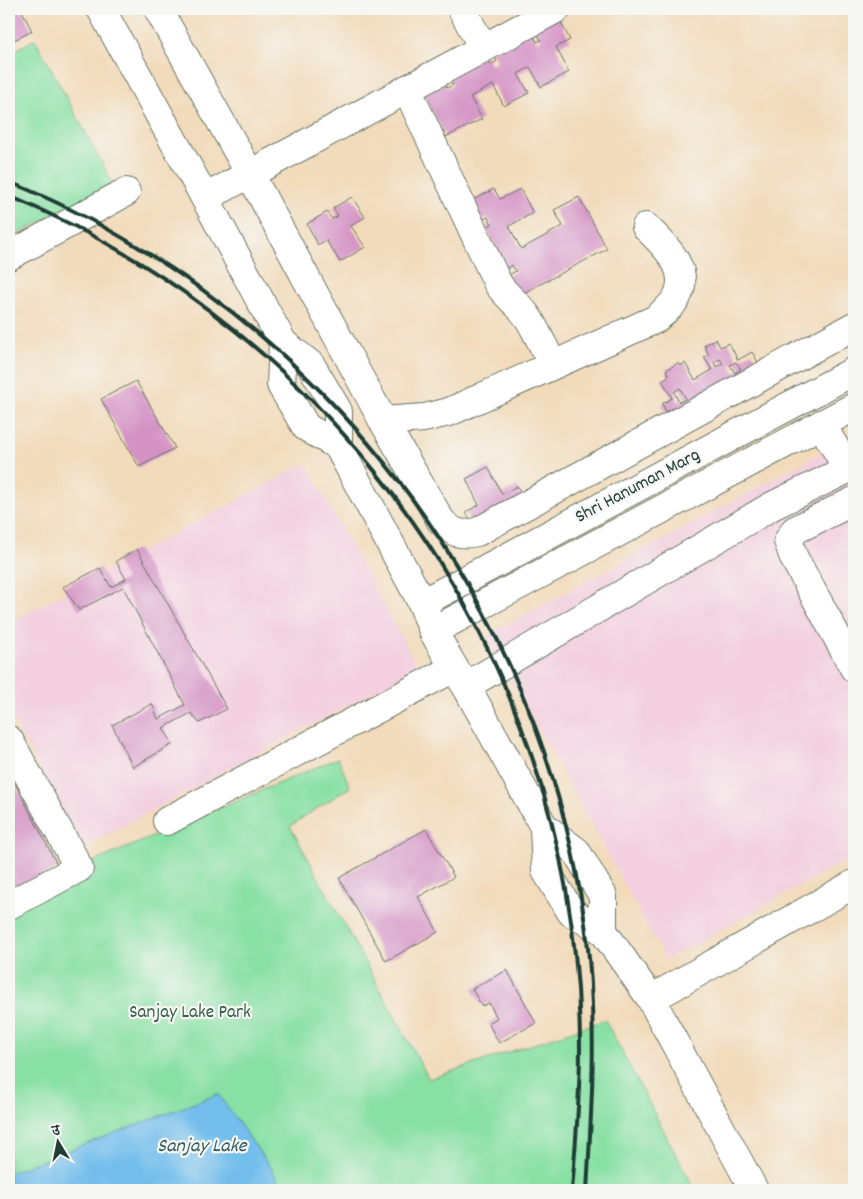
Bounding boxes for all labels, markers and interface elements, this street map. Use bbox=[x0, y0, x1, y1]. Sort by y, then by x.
street label: Shri Hanuman Marg bbox=[571, 443, 705, 531]
park label: Sanjay Lake Park bbox=[129, 1000, 251, 1027]
north arrow bbox=[32, 1116, 82, 1166]
text: उ bbox=[49, 1120, 63, 1142]
water label: Sanjay Lake bbox=[157, 1133, 248, 1161]

